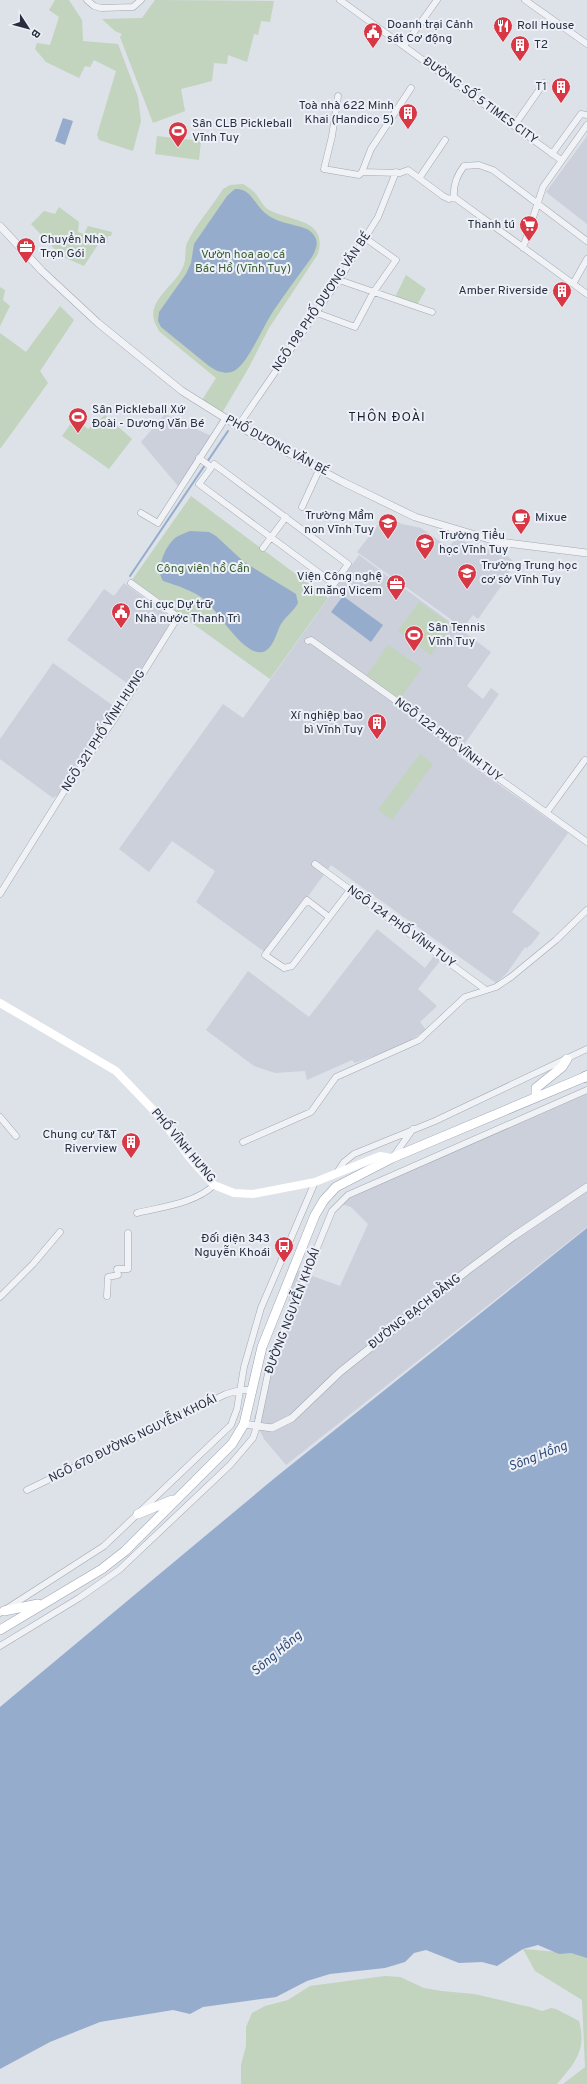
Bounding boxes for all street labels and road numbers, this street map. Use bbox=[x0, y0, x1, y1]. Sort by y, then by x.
street label: ĐƯỜNG SỐ 5 TIMES CITY bbox=[419, 52, 542, 148]
street label: NGÕ 198 PHỐ DƯƠNG VĂN BÉ bbox=[267, 228, 375, 375]
street label: PHỐ DƯƠNG VĂN BÉ bbox=[222, 410, 333, 480]
street label: NGÕ 321 PHỐ VĨNH HƯNG bbox=[57, 666, 149, 795]
street label: NGÕ 122 PHỐ VĨNH TUY bbox=[391, 693, 506, 786]
street label: NGÕ 124 PHỐ VĨNH TUY bbox=[344, 881, 460, 972]
street label: PHỐ VĨNH HƯNG bbox=[147, 1104, 220, 1187]
street label: ĐƯỜNG NGUYỄN KHOÁI bbox=[260, 1245, 324, 1376]
street label: ĐƯỜNG BẠCH ĐẰNG bbox=[364, 1269, 465, 1353]
street label: NGÕ 670 ĐƯỜNG NGUYỄN KHOÁI bbox=[45, 1389, 220, 1487]

